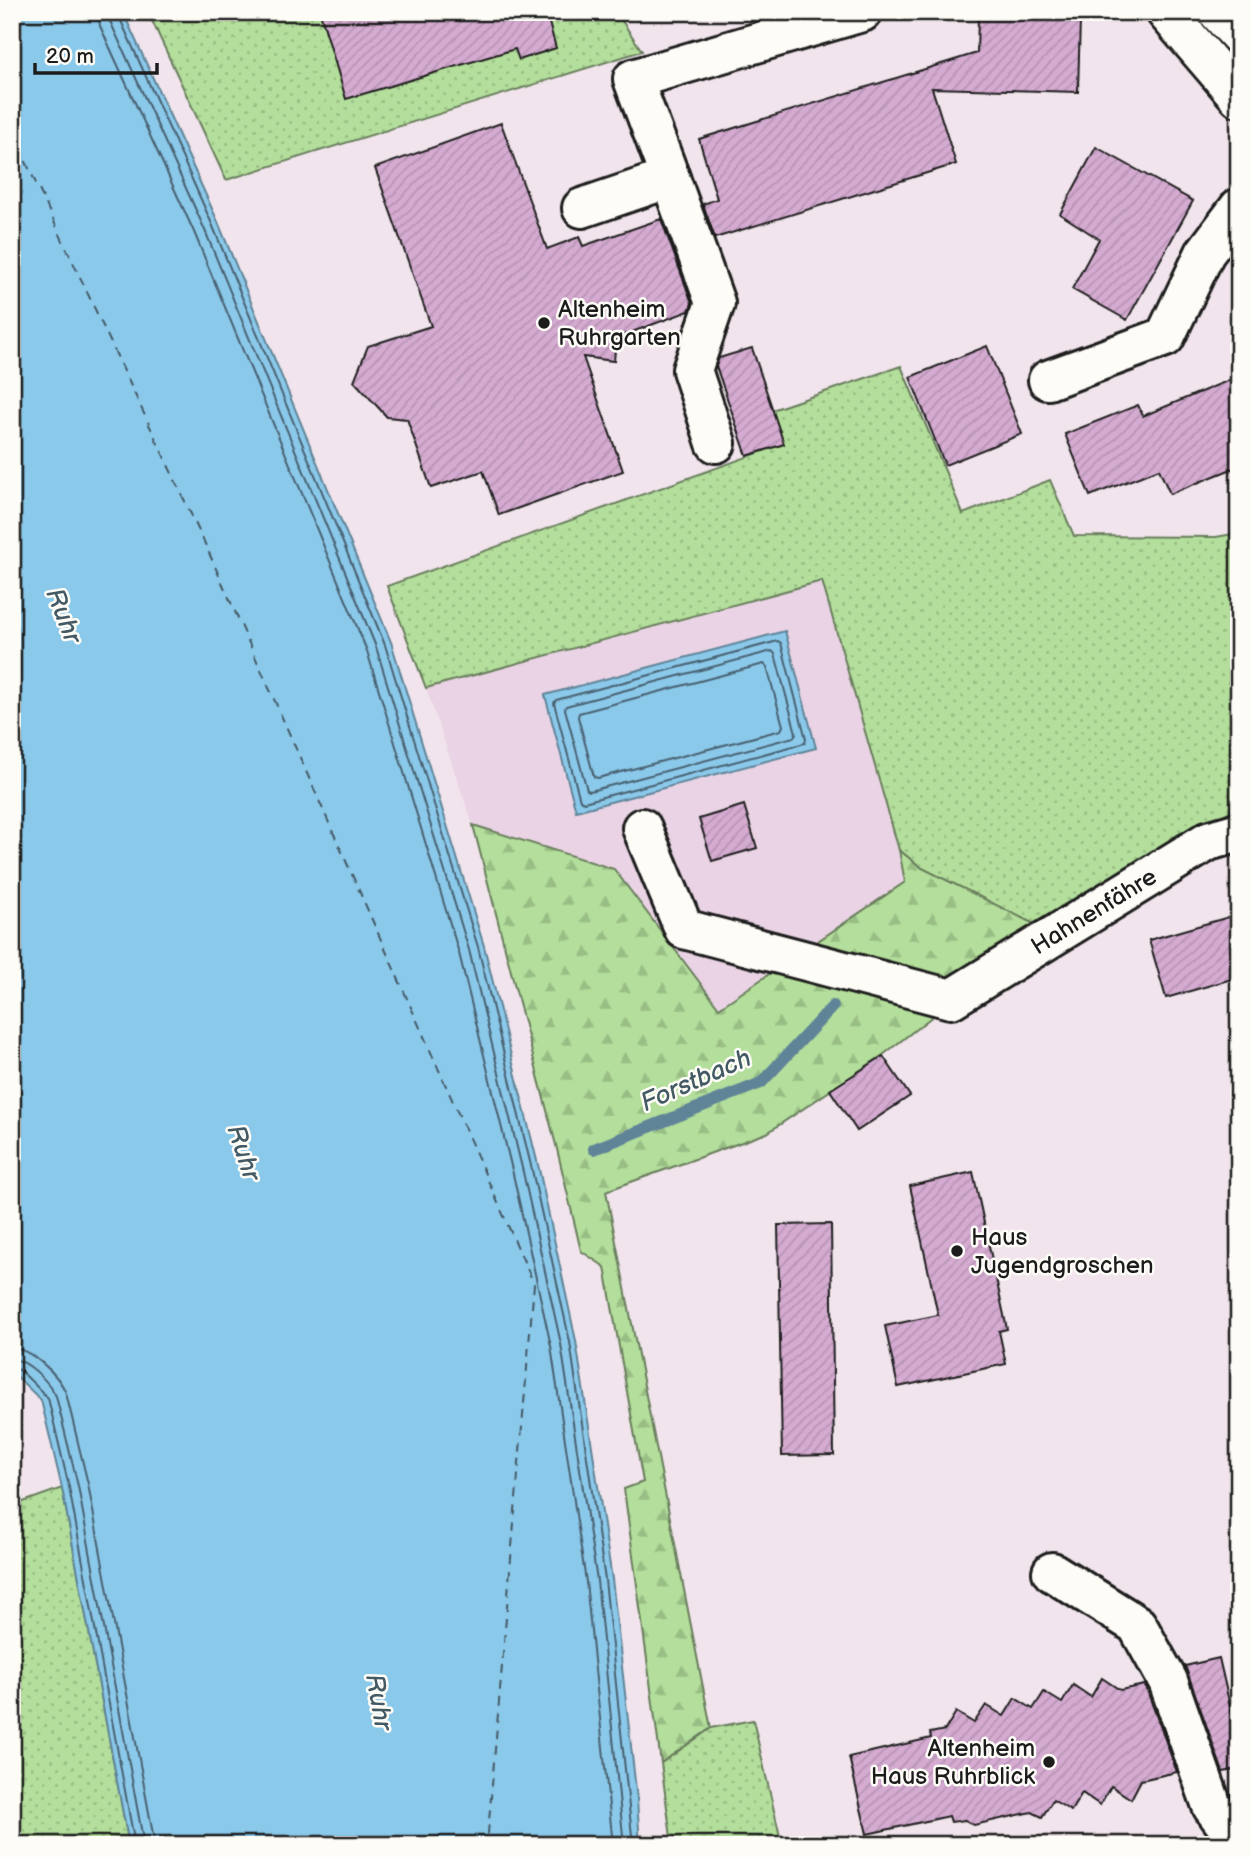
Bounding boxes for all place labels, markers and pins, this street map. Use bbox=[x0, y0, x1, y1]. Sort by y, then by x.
place label: Altenheim Ruhrgarten bbox=[558, 295, 681, 352]
marker: Altenheim Ruhrgarten bbox=[536, 315, 552, 331]
place label: Haus Jugendgroschen bbox=[971, 1223, 1154, 1280]
marker: Haus Jugendgroschen bbox=[949, 1243, 965, 1259]
place label: Altenheim Haus Ruhrblick bbox=[871, 1734, 1035, 1791]
marker: Altenheim Haus Ruhrblick bbox=[1041, 1754, 1057, 1770]

